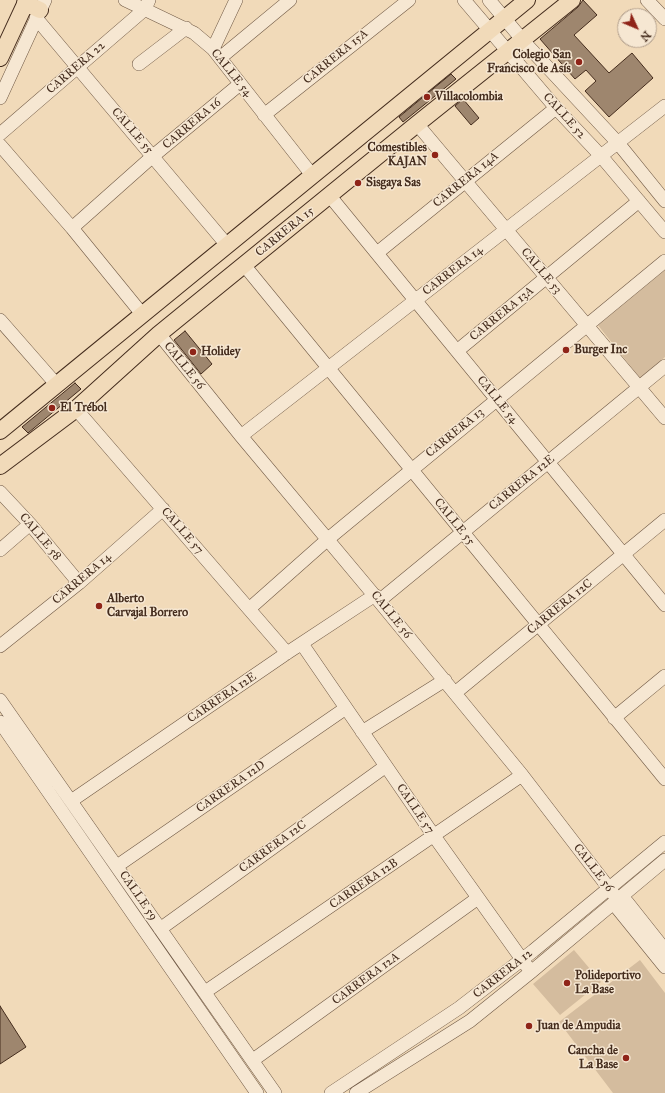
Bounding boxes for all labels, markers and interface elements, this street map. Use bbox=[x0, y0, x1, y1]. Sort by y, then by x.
north arrow bbox=[617, 8, 657, 48]
street label: CARRERA 15A bbox=[301, 26, 371, 88]
text: N bbox=[637, 28, 653, 44]
street label: CARRERA 22 bbox=[44, 39, 108, 97]
street label: CALLE 54 bbox=[207, 46, 255, 100]
place label: Colegio San Francisco de Asís bbox=[487, 48, 571, 76]
marker: Colegio San Francisco de Asís bbox=[574, 57, 584, 67]
place label: Villacolombia bbox=[435, 90, 503, 104]
street label: CALLE 52 bbox=[540, 90, 588, 142]
marker: Villacolombia bbox=[422, 92, 432, 102]
street label: CARRERA 16 bbox=[160, 95, 224, 153]
street label: CALLE 55 bbox=[108, 105, 156, 157]
place label: Comestibles KAJAN bbox=[367, 141, 427, 169]
street label: CARRERA 14A bbox=[430, 149, 502, 211]
marker: Comestibles KAJAN bbox=[430, 150, 440, 160]
place label: Sisgaya Sas bbox=[366, 176, 421, 190]
marker: Sisgaya Sas bbox=[353, 178, 363, 188]
street label: CARRERA 15 bbox=[253, 204, 317, 260]
street label: CARRERA 14 bbox=[420, 243, 486, 299]
street label: CALLE 53 bbox=[518, 245, 564, 297]
street label: CARRERA 13A bbox=[467, 284, 537, 344]
street label: CALLE 56 bbox=[161, 339, 207, 393]
place label: Burger Inc bbox=[574, 343, 627, 357]
place label: Holidey bbox=[201, 345, 240, 359]
marker: Burger Inc bbox=[561, 345, 571, 355]
marker: Holidey bbox=[188, 347, 198, 357]
street label: CALLE 54 bbox=[473, 373, 521, 427]
place label: El Trébol bbox=[60, 401, 107, 415]
marker: El Trébol bbox=[47, 403, 57, 413]
street label: CARRERA 13 bbox=[423, 405, 487, 461]
street label: CARRERA 12E bbox=[486, 452, 558, 514]
street label: CALLE 55 bbox=[431, 496, 477, 548]
street label: CALLE 57 bbox=[158, 505, 206, 557]
street label: CALLE 58 bbox=[16, 510, 64, 564]
street label: CARRERA 14 bbox=[50, 550, 114, 608]
street label: CARRERA 12C bbox=[525, 576, 595, 638]
street label: CALLE 56 bbox=[368, 588, 414, 642]
place label: Alberto Carvajal Borrero bbox=[107, 592, 188, 620]
marker: Alberto Carvajal Borrero bbox=[94, 601, 104, 611]
street label: CARRERA 12E bbox=[185, 670, 259, 726]
street label: CARRERA 12D bbox=[194, 758, 268, 816]
street label: CALLE 57 bbox=[393, 781, 437, 837]
street label: CARRERA 12C bbox=[237, 818, 309, 876]
street label: CALLE 56 bbox=[570, 841, 616, 895]
street label: CARRERA 12B bbox=[327, 856, 401, 912]
street label: CALLE 59 bbox=[116, 868, 160, 924]
street label: CARRERA 12 bbox=[470, 946, 536, 1002]
street label: CARRERA 12A bbox=[330, 950, 402, 1008]
place label: Polideportivo La Base bbox=[575, 969, 641, 997]
marker: Polideportivo La Base bbox=[562, 978, 572, 988]
place label: Juan de Ampudia bbox=[537, 1019, 621, 1033]
marker: Juan de Ampudia bbox=[524, 1021, 534, 1031]
place label: Cancha de La Base bbox=[568, 1044, 618, 1072]
marker: Cancha de La Base bbox=[621, 1053, 631, 1063]

